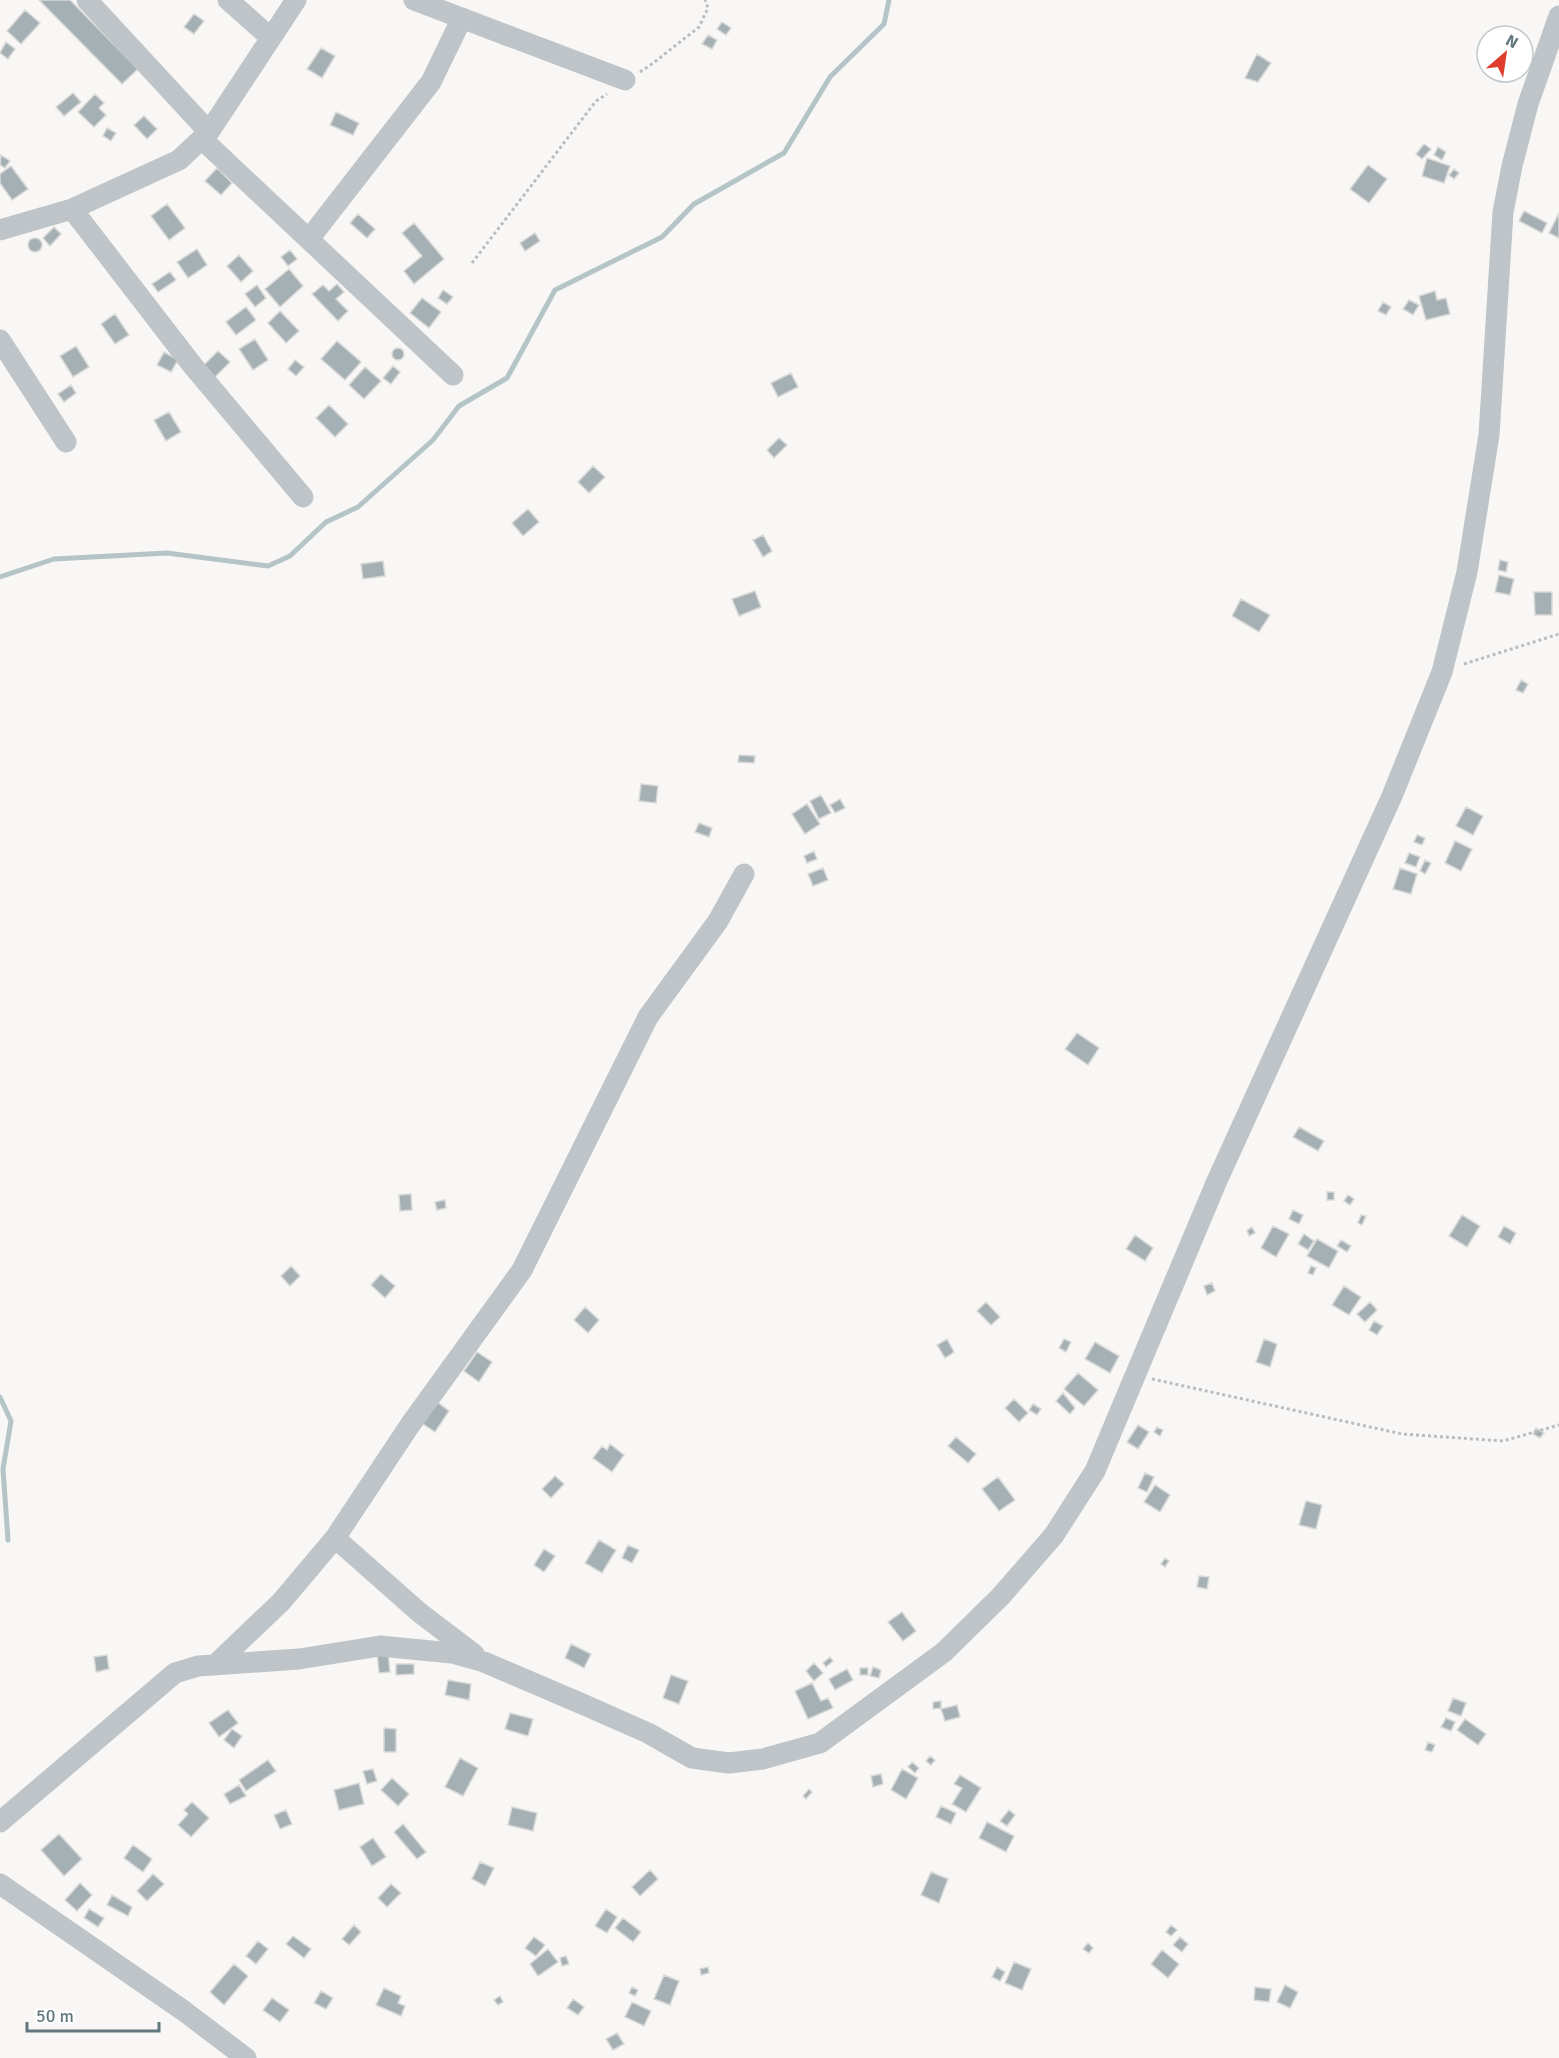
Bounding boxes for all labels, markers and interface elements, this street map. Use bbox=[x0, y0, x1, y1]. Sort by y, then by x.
north arrow bbox=[1475, 24, 1535, 84]
text: N bbox=[1502, 30, 1522, 53]
scale bar bbox=[27, 1995, 159, 2033]
text: 50 m bbox=[36, 2005, 74, 2027]

